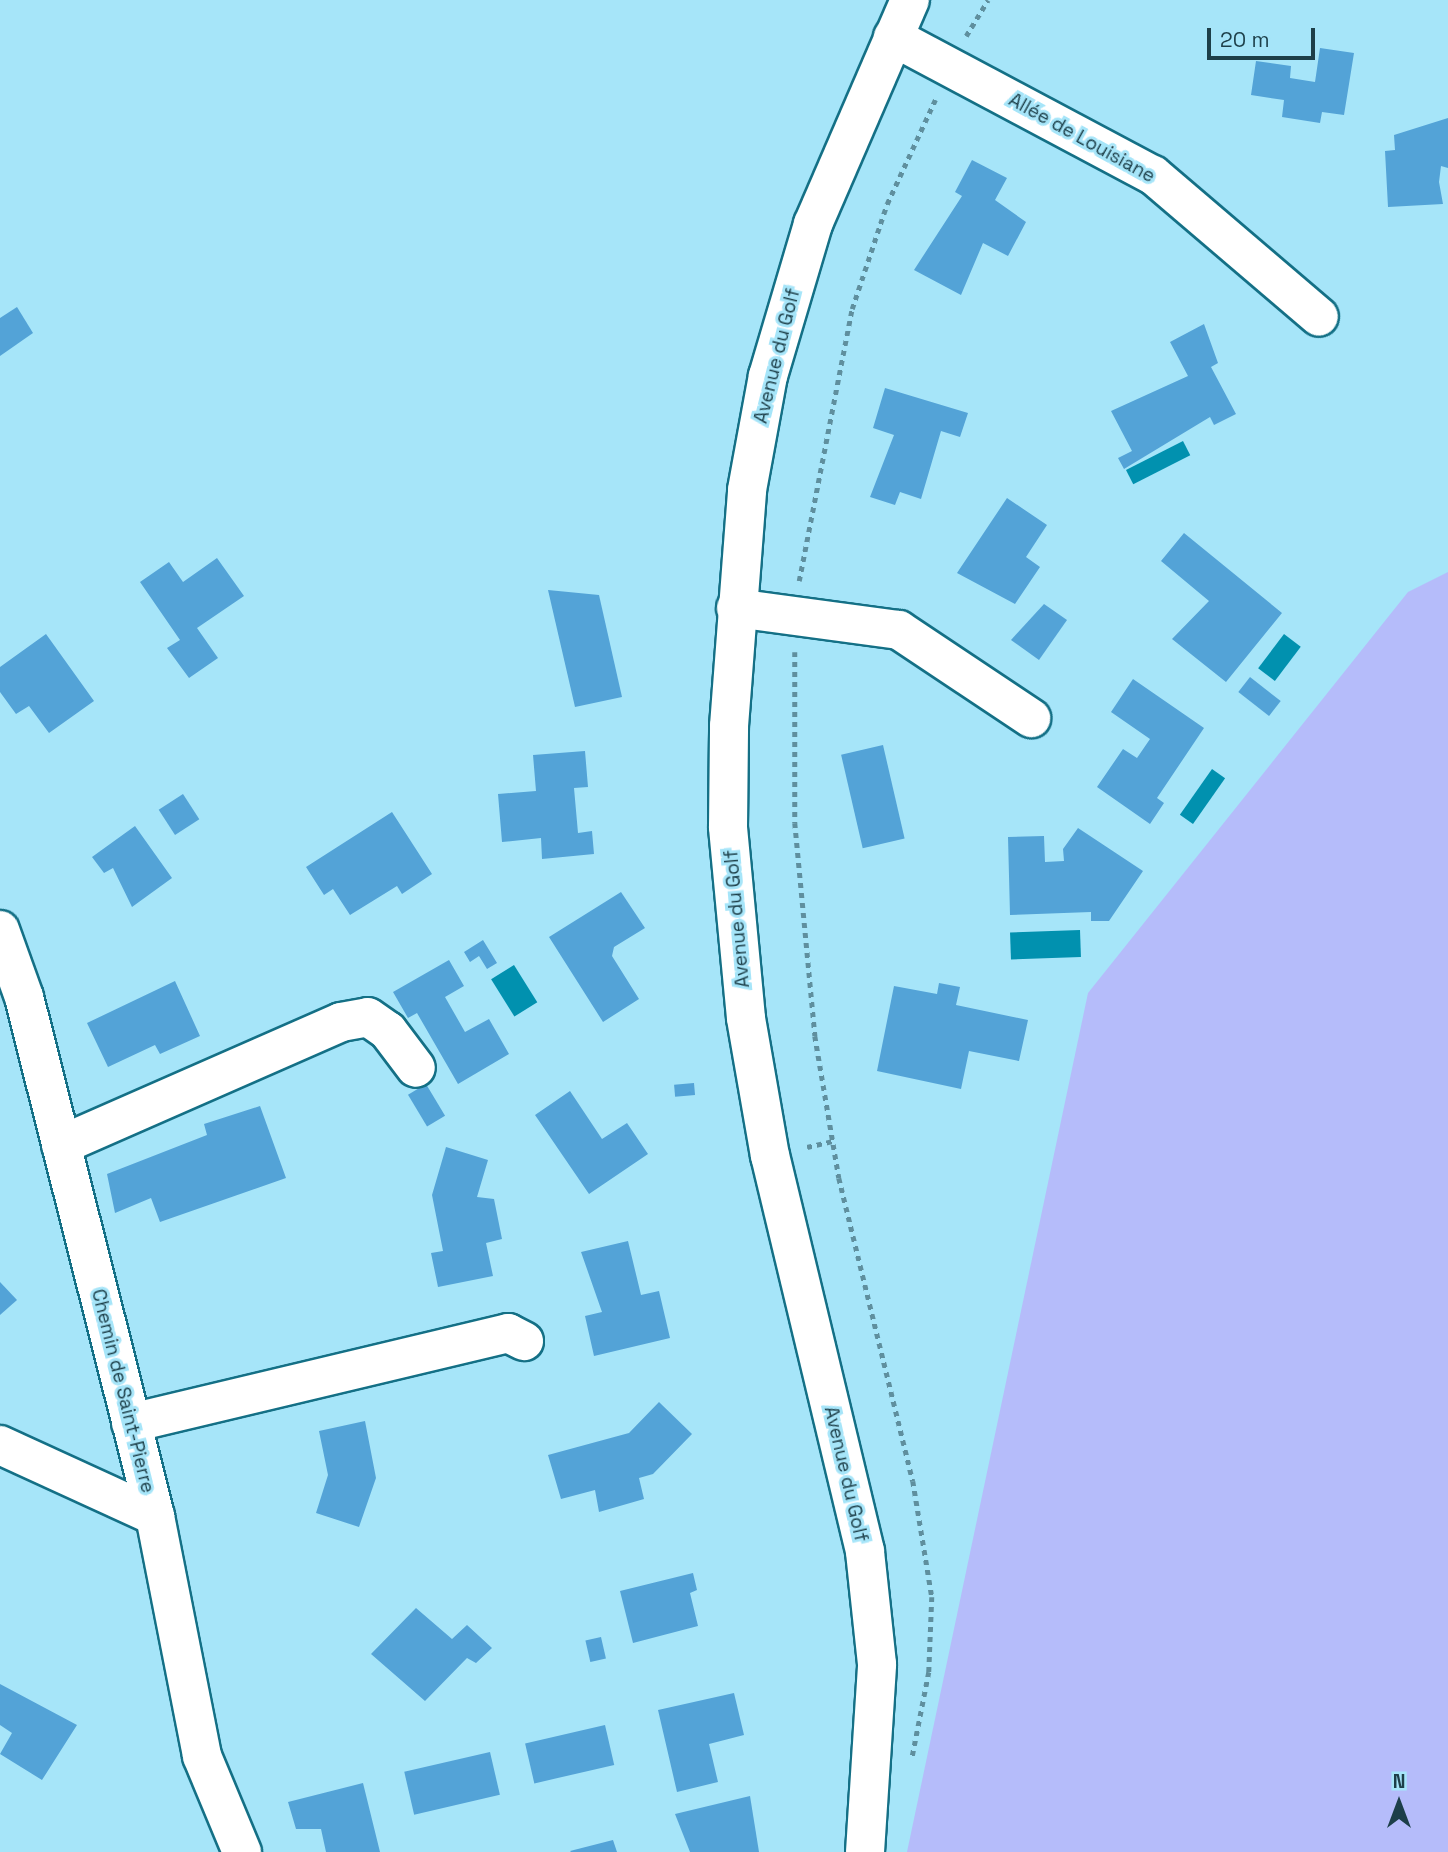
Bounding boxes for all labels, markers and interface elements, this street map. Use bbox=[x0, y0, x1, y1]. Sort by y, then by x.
scale bar bbox=[1210, 14, 1318, 58]
text: 20 m bbox=[1220, 26, 1270, 53]
street label: Allée de Louisiane bbox=[1005, 88, 1159, 188]
street label: Avenue du Golf bbox=[749, 286, 805, 426]
street label: Avenue du Golf bbox=[720, 849, 754, 989]
street label: Chemin de Saint-Pierre bbox=[87, 1287, 159, 1495]
street label: Avenue du Golf bbox=[819, 1404, 873, 1544]
north arrow bbox=[1364, 1768, 1434, 1838]
text: N bbox=[1393, 1769, 1405, 1794]

